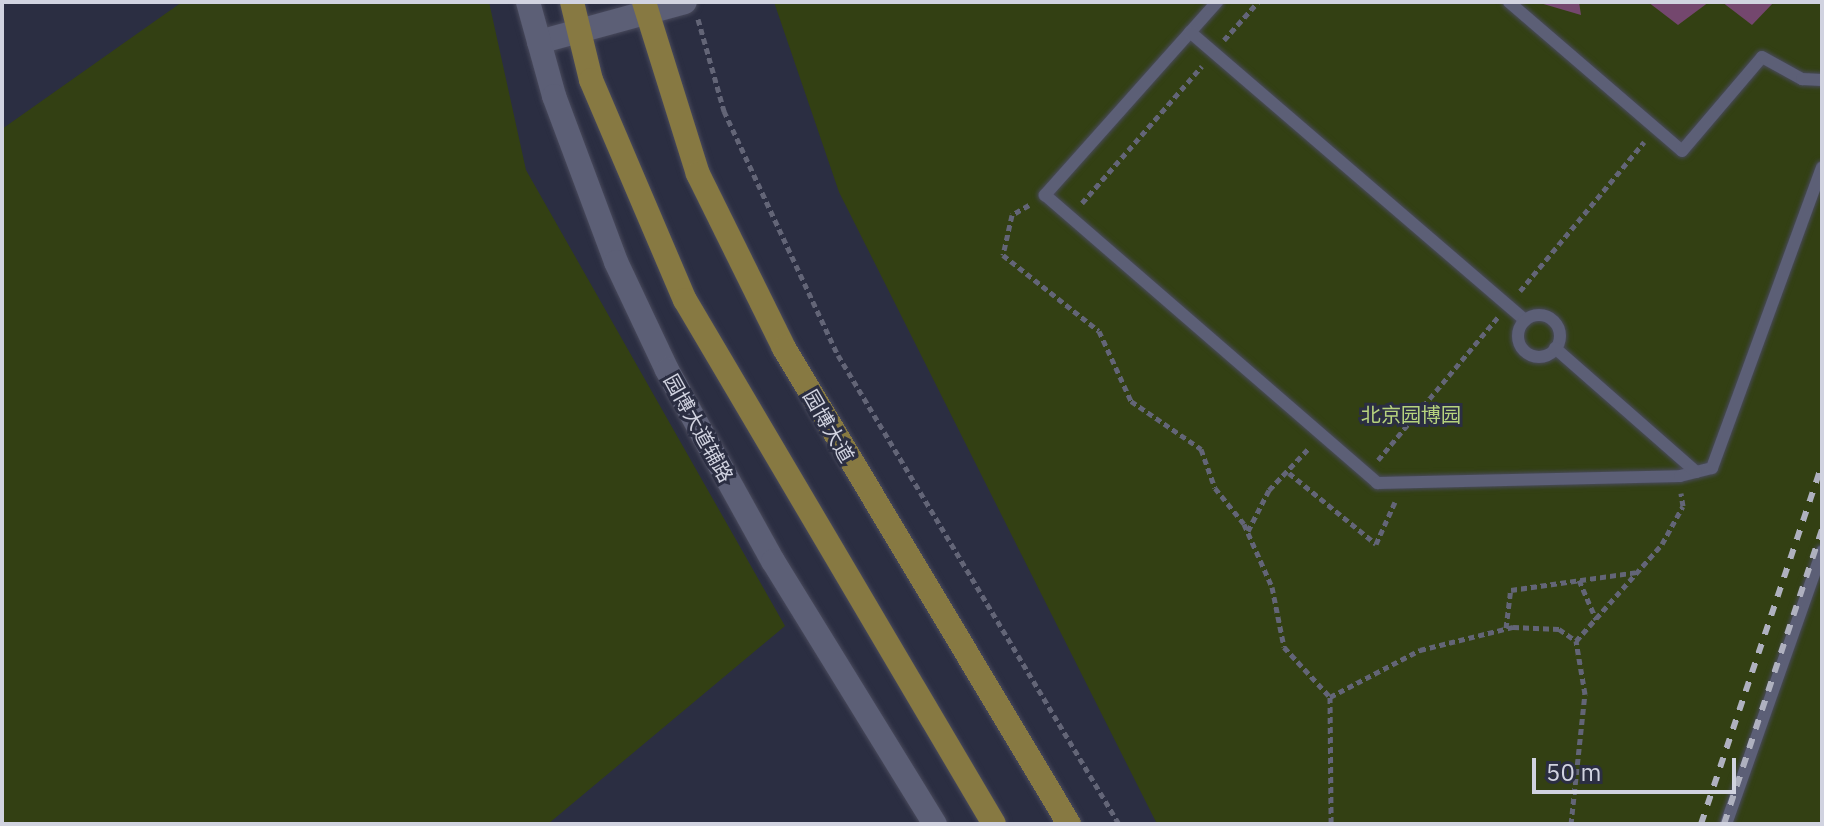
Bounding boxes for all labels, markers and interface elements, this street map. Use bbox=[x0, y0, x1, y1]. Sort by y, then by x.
street label: 园博大道辅路 bbox=[659, 370, 739, 486]
street label: 园博大道 bbox=[799, 385, 859, 467]
park label: 北京园博园 bbox=[1361, 402, 1461, 426]
scale bar bbox=[1536, 742, 1740, 792]
text: 50 m bbox=[1546, 756, 1601, 788]

